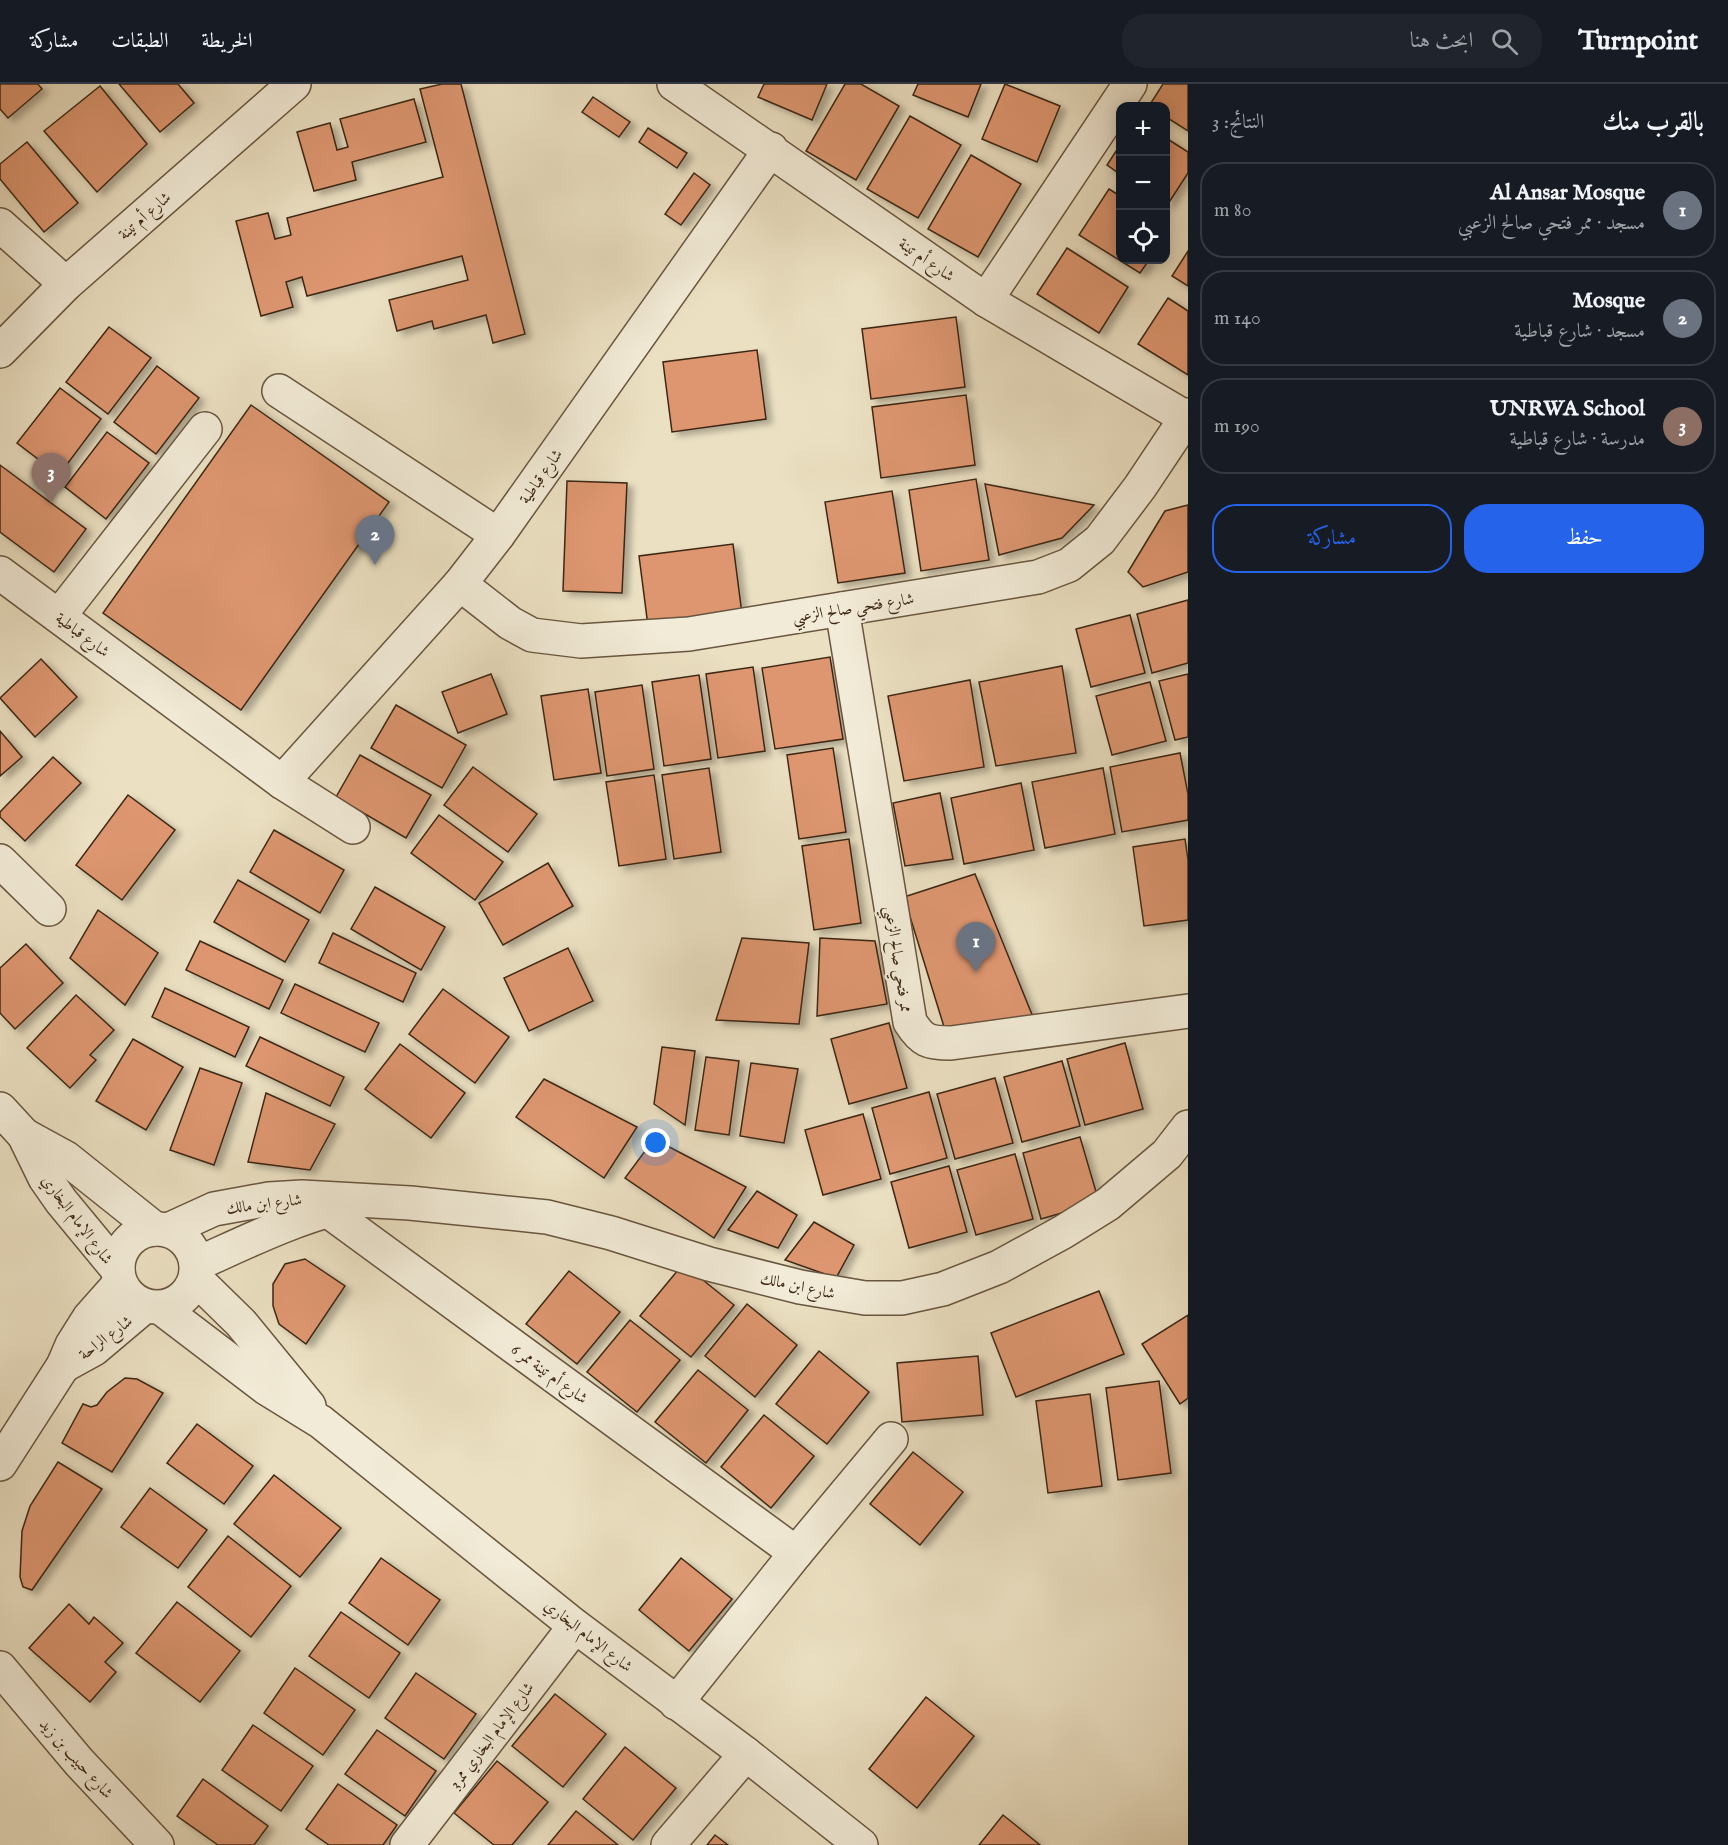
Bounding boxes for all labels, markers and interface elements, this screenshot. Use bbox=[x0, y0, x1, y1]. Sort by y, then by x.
search box bbox=[1122, 14, 1542, 68]
text: Turnpoint bbox=[1578, 24, 1698, 59]
icon: search bbox=[1488, 25, 1521, 58]
text: ابحث هنا bbox=[1410, 27, 1473, 55]
text: مشاركة bbox=[30, 28, 78, 55]
text: الطبقات bbox=[111, 28, 168, 55]
text: الخريطة bbox=[201, 28, 253, 55]
map controls bbox=[1116, 102, 1170, 264]
button: + bbox=[1116, 102, 1170, 156]
text: بالقرب منك bbox=[1602, 106, 1704, 139]
text: النتائج: 3 bbox=[1212, 110, 1264, 135]
button: − bbox=[1116, 156, 1170, 210]
text: Al Ansar Mosque bbox=[1490, 179, 1645, 207]
street label: شارع أم تينة bbox=[113, 186, 178, 247]
text: 80 m bbox=[1214, 198, 1252, 223]
text: 1 bbox=[1679, 198, 1686, 223]
button: locate bbox=[1116, 210, 1170, 264]
text: مسجد · ممر فتحي صالح الزعبي bbox=[1458, 211, 1645, 236]
street label: شارع أم تينة bbox=[892, 232, 959, 290]
text: Mosque bbox=[1573, 287, 1645, 315]
text: 140 m bbox=[1214, 306, 1261, 331]
text: 2 bbox=[1678, 306, 1687, 331]
text: مسجد · شارع قباطية bbox=[1514, 319, 1645, 344]
text: UNRWA School bbox=[1490, 395, 1645, 423]
text: 190 m bbox=[1214, 414, 1260, 439]
text: 3 bbox=[1679, 414, 1686, 439]
text: مدرسة · شارع قباطية bbox=[1509, 427, 1645, 452]
street label: شارع قباطية bbox=[515, 446, 569, 510]
pin: 3 bbox=[32, 454, 70, 503]
button: مشاركة bbox=[1212, 504, 1452, 573]
button: حفظ bbox=[1464, 504, 1704, 573]
pin: 2 bbox=[356, 516, 394, 565]
street label: شارع فتحي صالح الزعبي bbox=[791, 589, 916, 632]
street label: شارع قباطية bbox=[50, 609, 113, 664]
street label: ممر فتحي صالح الزعبي bbox=[875, 904, 915, 1015]
pin: 1 bbox=[956, 922, 996, 972]
your location bbox=[641, 1128, 670, 1157]
street label: شارع الإمام البخاري bbox=[34, 1172, 116, 1271]
street label: شارع ابن مالك bbox=[225, 1190, 303, 1222]
street label: شارع ابن مالك bbox=[758, 1269, 837, 1307]
street label: شارع الراحة bbox=[75, 1312, 138, 1367]
street label: شارع أم تينة ممر 6 bbox=[505, 1338, 593, 1412]
street label: شارع الإمام البخاري bbox=[538, 1596, 636, 1680]
street label: شارع الإمام البخاري ممر3 bbox=[446, 1679, 542, 1795]
street label: شارع حبيب بن زيد bbox=[33, 1715, 117, 1805]

